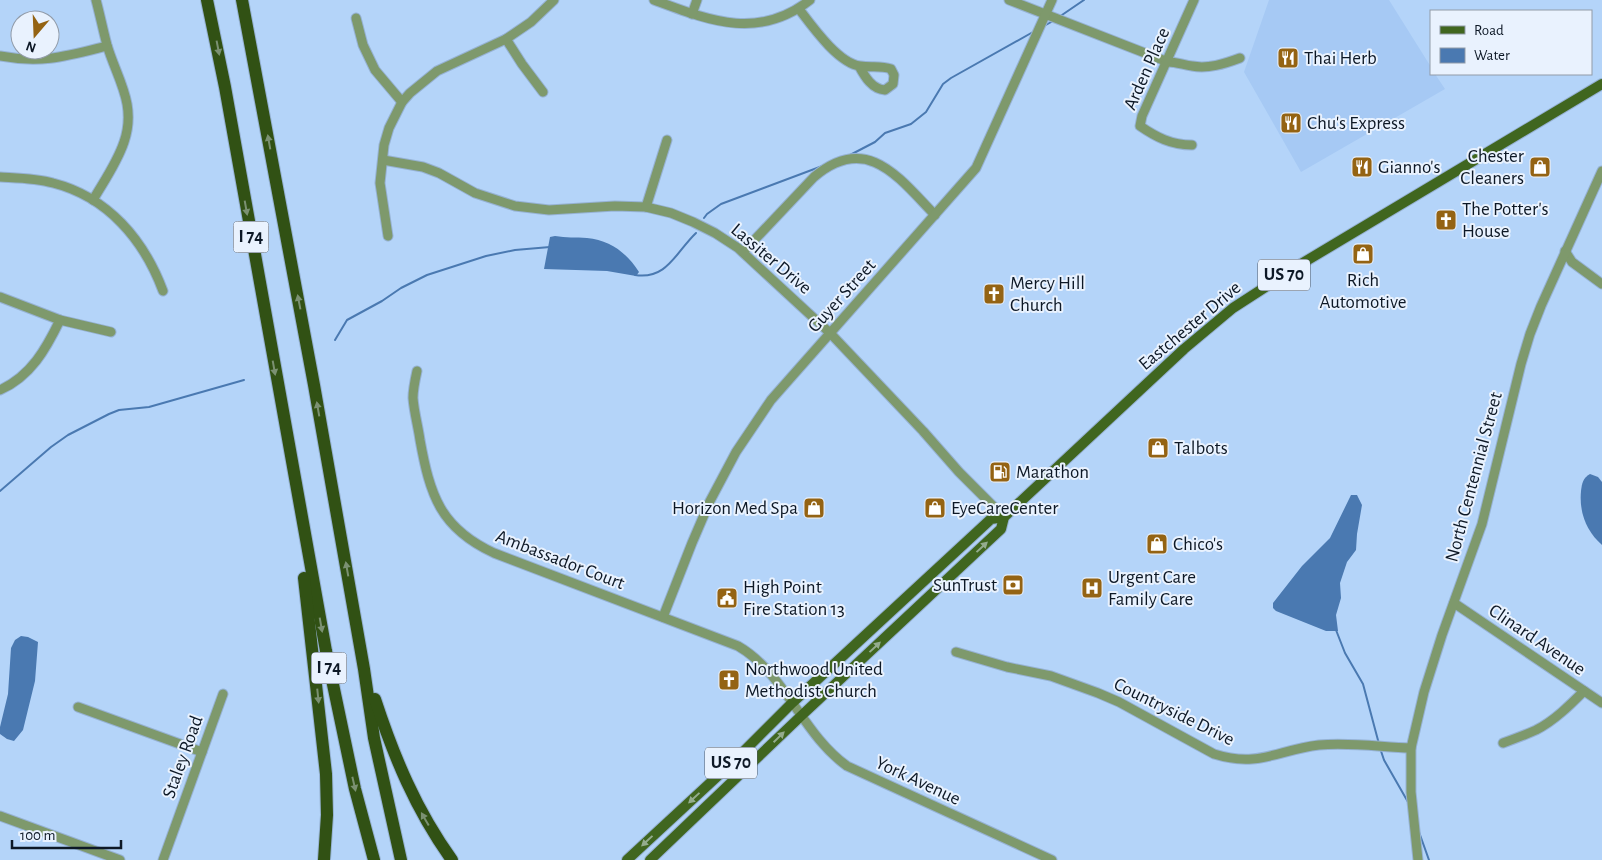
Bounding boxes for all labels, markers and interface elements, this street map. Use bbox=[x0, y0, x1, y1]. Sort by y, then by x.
north arrow bbox=[10, 10, 60, 60]
legend bbox=[1430, 10, 1592, 75]
text: Road bbox=[1474, 23, 1504, 38]
street label: Arden Place bbox=[1120, 25, 1174, 113]
text: N bbox=[24, 38, 38, 55]
one-way arrow bbox=[214, 40, 222, 56]
restaurant icon: Thai Herb bbox=[1276, 46, 1300, 70]
text: Water bbox=[1474, 48, 1510, 63]
place label: Thai Herb bbox=[1304, 49, 1377, 68]
restaurant icon: Chu's Express bbox=[1279, 111, 1303, 135]
place label: Chu's Express bbox=[1307, 114, 1405, 133]
one-way arrow bbox=[265, 134, 273, 150]
place label: Chester Cleaners bbox=[1460, 147, 1524, 188]
restaurant icon: Gianno's bbox=[1350, 155, 1374, 179]
shop icon: Chester Cleaners bbox=[1528, 155, 1552, 179]
place label: Gianno's bbox=[1378, 158, 1440, 177]
one-way arrow bbox=[243, 200, 251, 216]
place label: The Potter's House bbox=[1462, 200, 1549, 241]
church icon: The Potter's House bbox=[1434, 208, 1458, 232]
street label: Lassiter Drive bbox=[727, 220, 815, 298]
road number: I 74 bbox=[234, 222, 268, 252]
shop icon: Rich Automotive bbox=[1351, 242, 1375, 266]
street label: Guyer Street bbox=[804, 256, 880, 336]
road number: US 70 bbox=[1258, 260, 1310, 290]
place label: Rich Automotive bbox=[1320, 271, 1406, 312]
place label: Mercy Hill Church bbox=[1010, 274, 1085, 315]
street label: Eastchester Drive bbox=[1135, 278, 1245, 374]
church icon: Mercy Hill Church bbox=[982, 282, 1006, 306]
one-way arrow bbox=[294, 294, 302, 310]
one-way arrow bbox=[271, 360, 279, 376]
street label: North Centennial Street bbox=[1442, 390, 1506, 564]
one-way arrow bbox=[314, 401, 322, 417]
shop icon: Talbots bbox=[1146, 436, 1170, 460]
place label: Talbots bbox=[1174, 439, 1228, 458]
fuel station icon: Marathon bbox=[988, 460, 1012, 484]
place label: Marathon bbox=[1016, 463, 1089, 482]
shop icon: Horizon Med Spa bbox=[802, 496, 826, 520]
shop icon: EyeCareCenter bbox=[923, 496, 947, 520]
place label: Horizon Med Spa bbox=[672, 499, 798, 518]
place label: EyeCareCenter bbox=[951, 499, 1058, 518]
street label: Ambassador Court bbox=[493, 527, 627, 593]
shop icon: Chico's bbox=[1145, 532, 1169, 556]
place label: Chico's bbox=[1173, 535, 1223, 554]
one-way arrow bbox=[975, 541, 987, 553]
one-way arrow bbox=[342, 561, 350, 577]
place label: Urgent Care Family Care bbox=[1108, 568, 1196, 609]
bank icon: SunTrust bbox=[1001, 573, 1025, 597]
place label: SunTrust bbox=[933, 576, 997, 595]
hospital icon: Urgent Care Family Care bbox=[1080, 576, 1104, 600]
place label: High Point Fire Station 13 bbox=[743, 578, 845, 619]
public building icon: High Point Fire Station 13 bbox=[715, 586, 739, 610]
street label: Clinard Avenue bbox=[1485, 601, 1589, 679]
one-way arrow bbox=[317, 617, 325, 633]
one-way arrow bbox=[868, 641, 880, 653]
road number: I 74 bbox=[312, 652, 346, 684]
place label: Northwood United Methodist Church bbox=[745, 660, 883, 701]
church icon: Northwood United Methodist Church bbox=[717, 668, 741, 692]
street label: Countryside Drive bbox=[1111, 675, 1237, 749]
one-way arrow bbox=[314, 689, 322, 705]
street label: Staley Road bbox=[159, 713, 207, 801]
one-way arrow bbox=[773, 731, 785, 743]
road number: US 70 bbox=[705, 748, 757, 778]
street label: York Avenue bbox=[873, 753, 963, 809]
one-way arrow bbox=[350, 777, 358, 792]
one-way arrow bbox=[688, 792, 700, 804]
one-way arrow bbox=[421, 813, 430, 826]
scale bar bbox=[12, 818, 121, 850]
text: 100 m bbox=[20, 828, 55, 843]
one-way arrow bbox=[642, 835, 654, 847]

